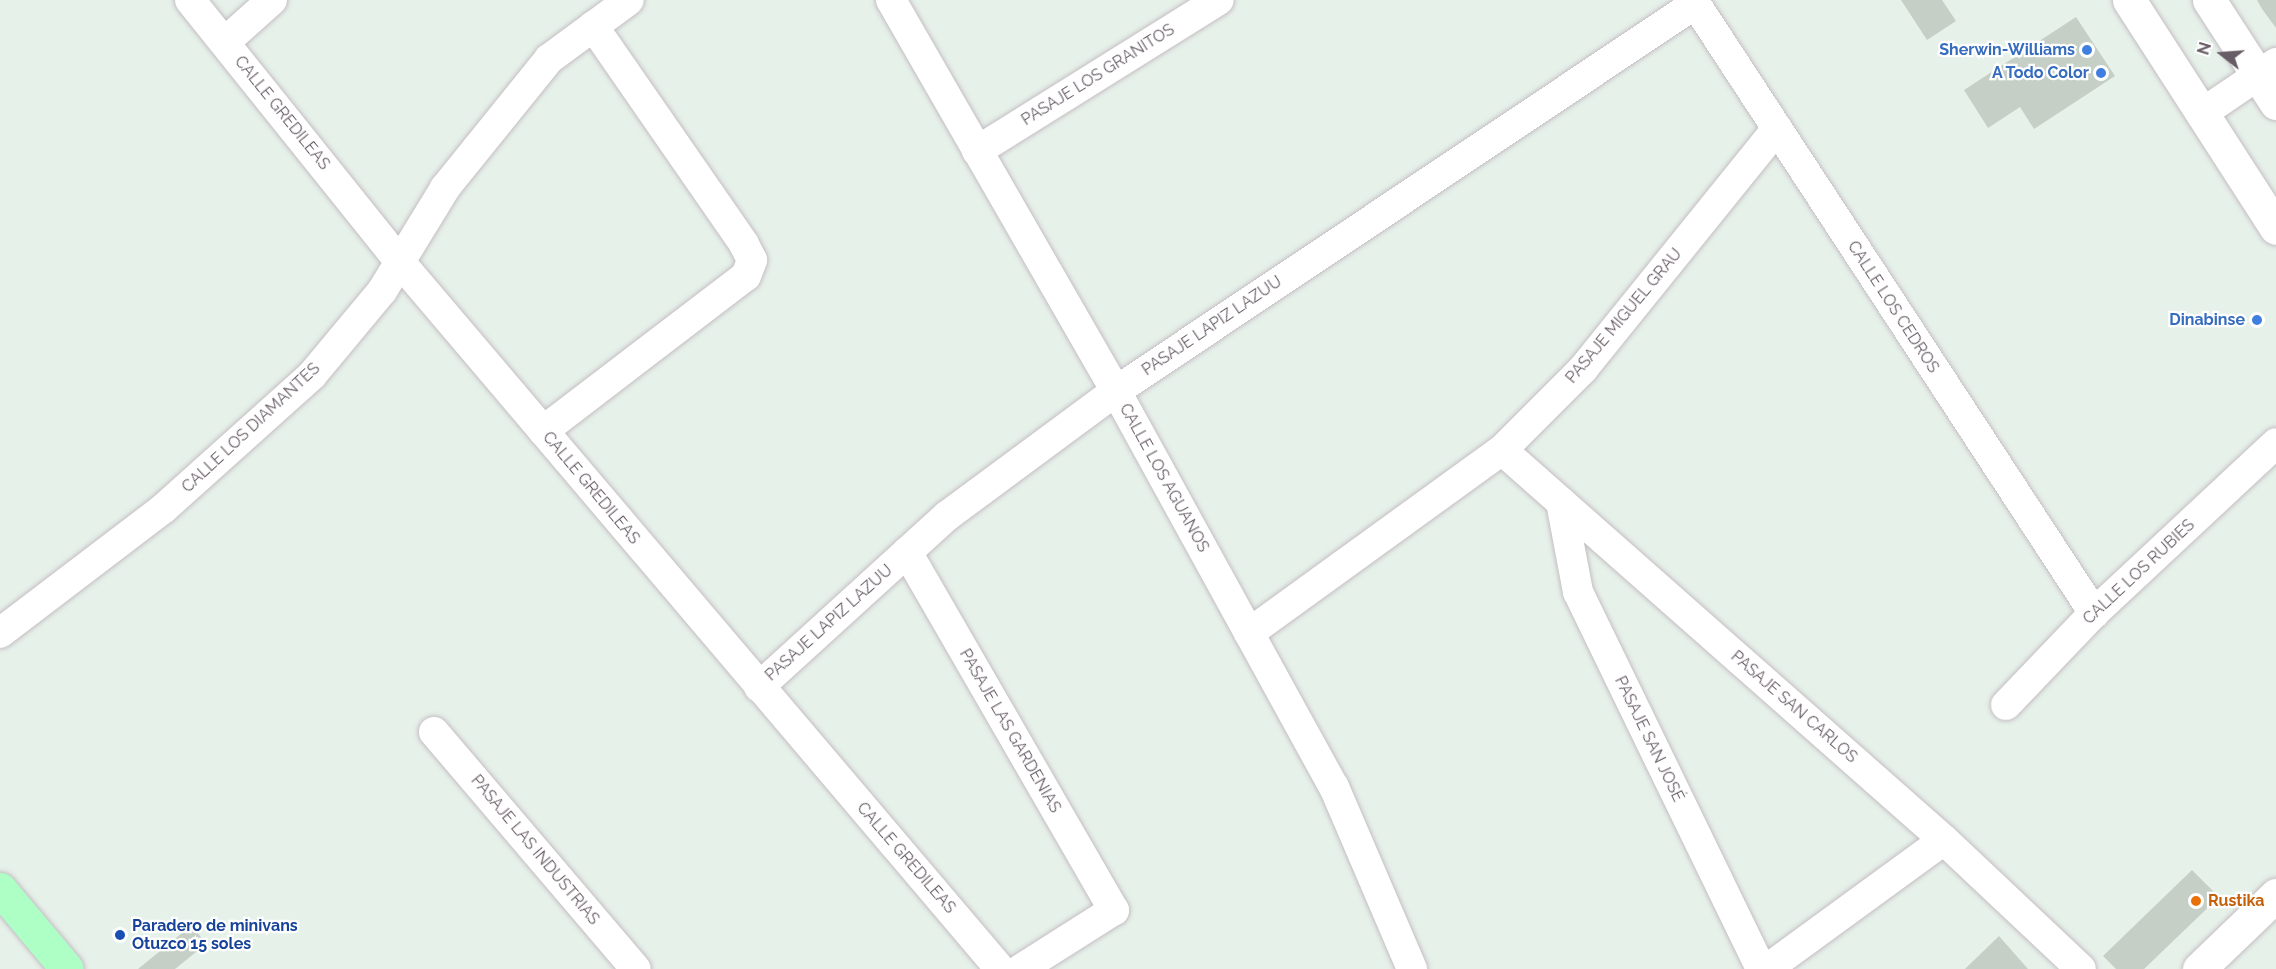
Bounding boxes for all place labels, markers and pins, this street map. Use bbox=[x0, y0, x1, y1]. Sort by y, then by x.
place label: Sherwin-Williams bbox=[1939, 40, 2075, 60]
marker: Sherwin-Williams bbox=[2080, 43, 2094, 57]
place label: A Todo Color bbox=[1991, 63, 2089, 83]
marker: A Todo Color bbox=[2094, 66, 2108, 80]
place label: Dinabinse bbox=[2169, 310, 2245, 330]
marker: Dinabinse bbox=[2250, 313, 2264, 327]
place label: Rustika bbox=[2208, 891, 2265, 911]
marker: Rustika bbox=[2189, 894, 2203, 908]
place label: Paradero de minivans Otuzco 15 soles bbox=[132, 916, 298, 954]
marker: Paradero de minivans Otuzco 15 soles bbox=[113, 928, 127, 942]

